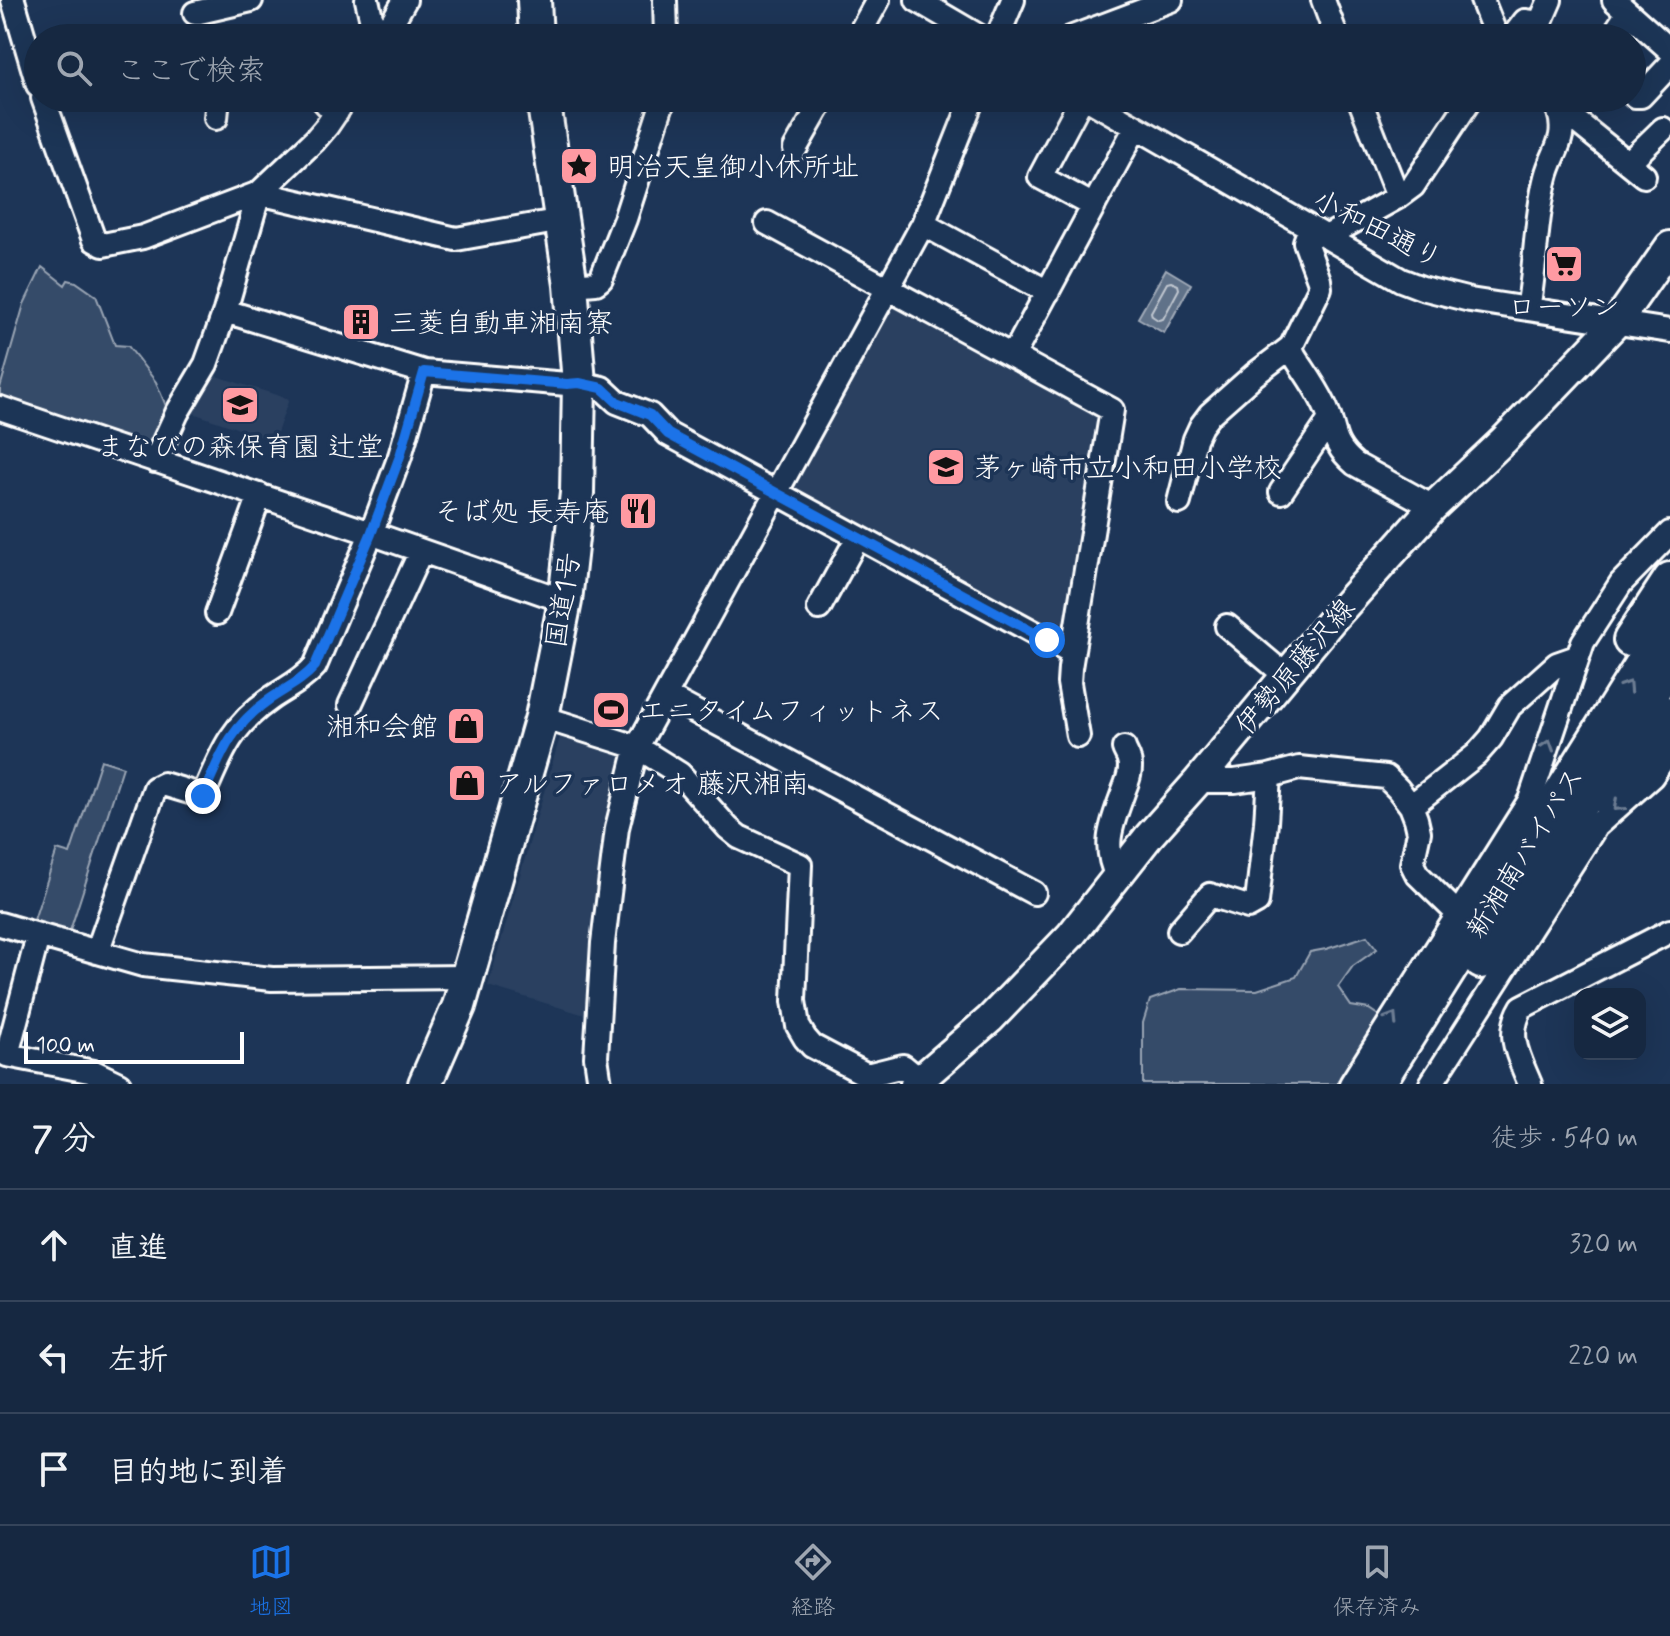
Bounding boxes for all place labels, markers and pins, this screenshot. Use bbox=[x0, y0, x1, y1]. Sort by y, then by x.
place icon: 明治天皇御小休所址 bbox=[558, 145, 600, 187]
place label: 明治天皇御小休所址 bbox=[607, 150, 859, 187]
supermarket icon: ローソン bbox=[1543, 243, 1585, 285]
place label: ローソン bbox=[1508, 290, 1620, 327]
building icon: 三菱自動車湘南寮 bbox=[340, 301, 382, 343]
place label: 三菱自動車湘南寮 bbox=[389, 306, 613, 343]
school or university icon: まなびの森保育園 辻堂 bbox=[219, 384, 261, 426]
place label: まなびの森保育園 辻堂 bbox=[96, 430, 384, 467]
school or university icon: 茅ヶ崎市立小和田小学校 bbox=[925, 446, 967, 488]
place label: 茅ヶ崎市立小和田小学校 bbox=[974, 451, 1282, 488]
restaurant icon: そば処 長寿庵 bbox=[617, 490, 659, 532]
place label: そば処 長寿庵 bbox=[434, 495, 610, 532]
sports icon: エニタイムフィットネス bbox=[590, 689, 632, 731]
place label: エニタイムフィットネス bbox=[639, 694, 944, 731]
shop icon: 湘和会館 bbox=[445, 705, 487, 747]
place label: 湘和会館 bbox=[326, 710, 438, 747]
shop icon: アルファロメオ 藤沢湘南 bbox=[446, 762, 488, 804]
place label: アルファロメオ 藤沢湘南 bbox=[495, 767, 809, 804]

